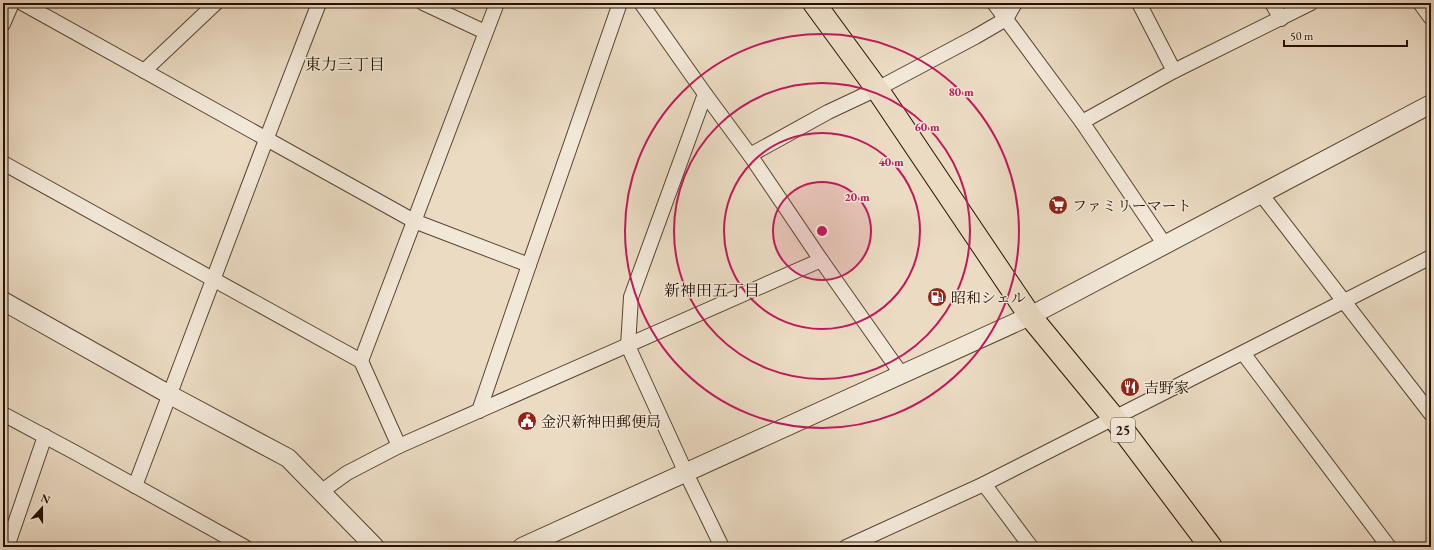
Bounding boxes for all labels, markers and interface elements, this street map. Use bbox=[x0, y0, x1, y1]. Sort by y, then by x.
scale bar bbox=[1284, 22, 1407, 48]
text: 50 m bbox=[1290, 28, 1314, 44]
district label: 東力三丁目 bbox=[305, 54, 385, 75]
text: 80 m bbox=[948, 84, 974, 100]
text: 60 m bbox=[914, 119, 940, 135]
text: 40 m bbox=[878, 154, 904, 170]
text: 20 m bbox=[844, 189, 870, 205]
supermarket icon: ファミリーマート bbox=[1047, 194, 1069, 216]
place label: ファミリーマート bbox=[1072, 196, 1192, 215]
centre of rings bbox=[815, 224, 829, 238]
district label: 新神田五丁目 bbox=[664, 280, 760, 301]
fuel station icon: 昭和シェル bbox=[926, 286, 948, 308]
place label: 昭和シェル bbox=[951, 288, 1026, 307]
restaurant icon: 吉野家 bbox=[1119, 376, 1141, 398]
place label: 吉野家 bbox=[1144, 378, 1189, 397]
public building icon: 金沢新神田郵便局 bbox=[516, 410, 538, 432]
place label: 金沢新神田郵便局 bbox=[541, 412, 661, 431]
road number: 25 bbox=[1111, 418, 1135, 442]
north arrow bbox=[22, 488, 62, 528]
text: N bbox=[39, 491, 52, 507]

